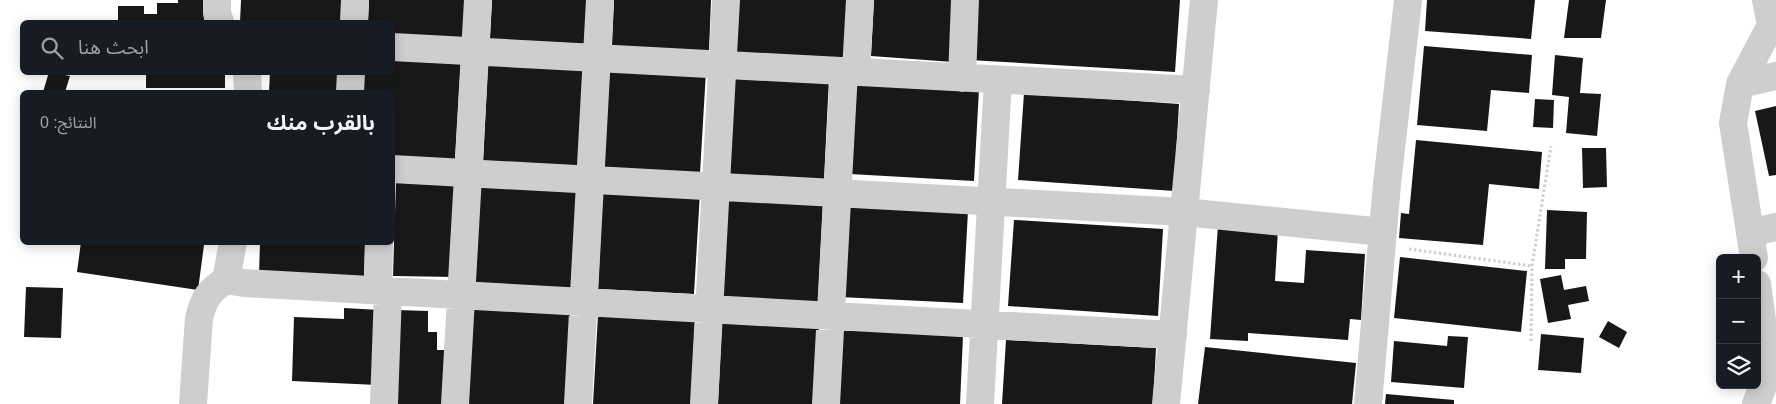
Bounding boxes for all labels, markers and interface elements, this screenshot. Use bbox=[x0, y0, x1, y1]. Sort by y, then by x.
search box bbox=[20, 20, 395, 75]
icon: search bbox=[38, 34, 66, 62]
text: ابحث هنا bbox=[78, 37, 149, 58]
text: بالقرب منك bbox=[267, 111, 375, 134]
text: النتائج: 0 bbox=[40, 114, 97, 131]
map controls bbox=[1716, 254, 1761, 389]
button: + bbox=[1716, 254, 1761, 299]
button: − bbox=[1716, 299, 1761, 344]
button: layers bbox=[1716, 344, 1761, 389]

